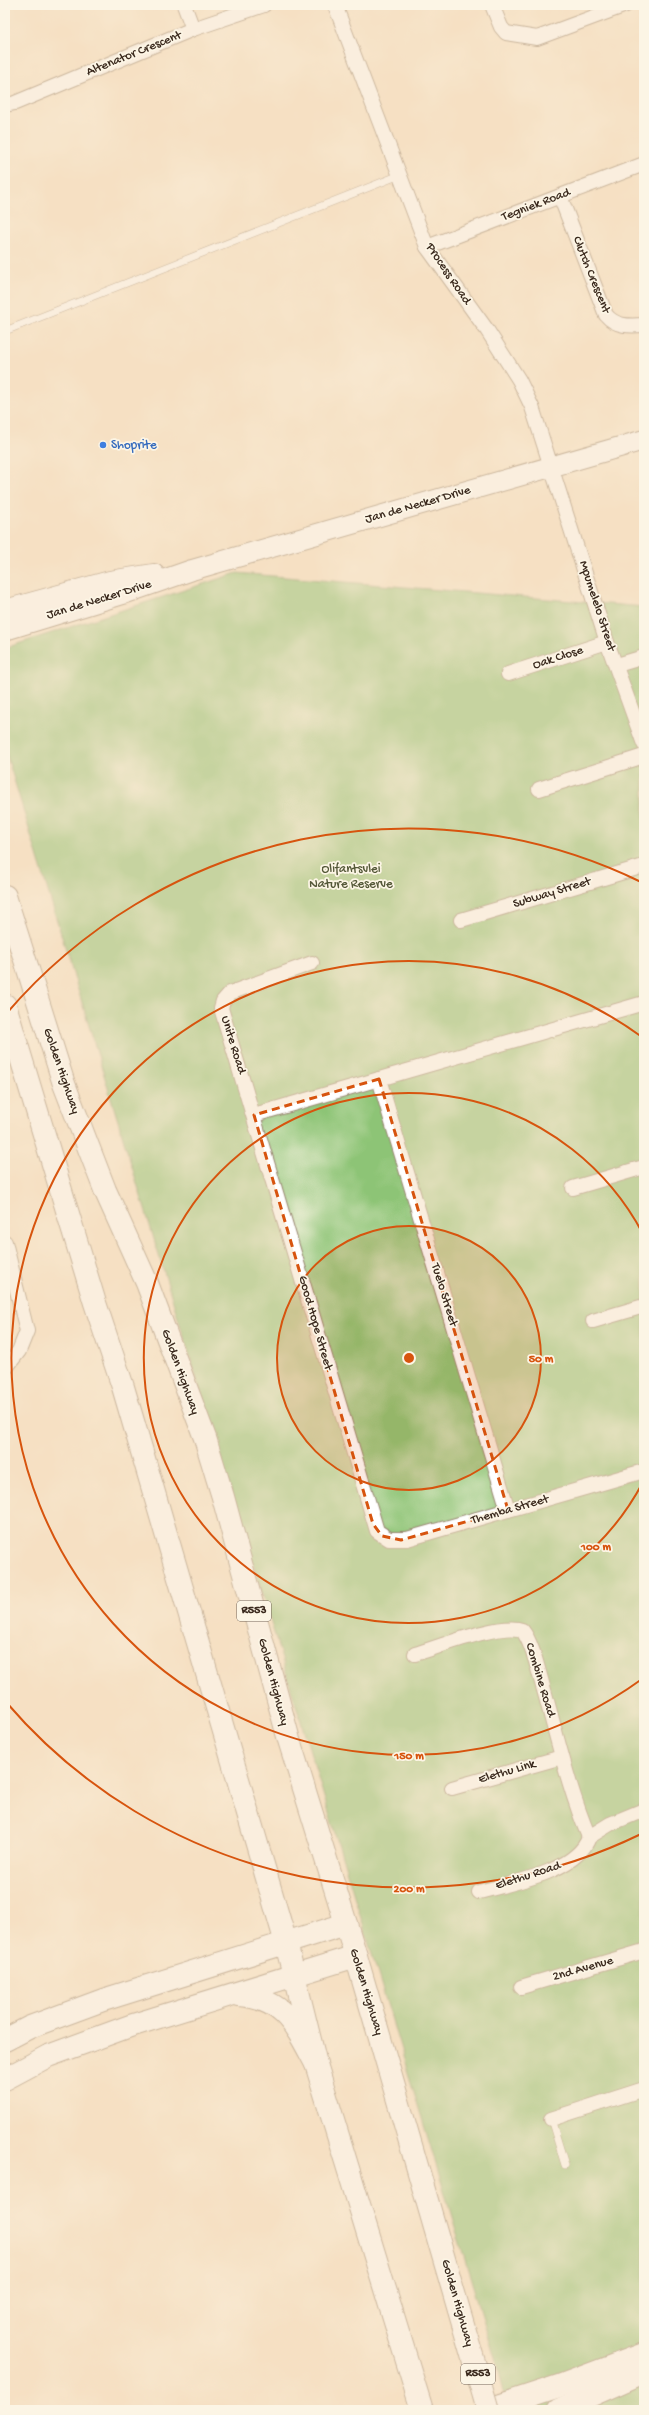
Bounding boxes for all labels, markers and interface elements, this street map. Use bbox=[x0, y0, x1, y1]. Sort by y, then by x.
street label: Altenator Crescent bbox=[84, 27, 185, 80]
street label: Tegniek Road bbox=[499, 185, 574, 225]
street label: Clutch Crescent bbox=[569, 234, 614, 317]
street label: Process Road bbox=[421, 240, 475, 309]
place label: Shoprite bbox=[111, 438, 157, 453]
marker: Shoprite bbox=[98, 440, 108, 450]
street label: Jan de Necker Drive bbox=[364, 483, 473, 527]
street label: Mpumelelo Street bbox=[575, 559, 619, 655]
street label: Jan de Necker Drive bbox=[45, 577, 154, 623]
street label: Oak Close bbox=[531, 643, 585, 673]
park label: Olifantsvlei Nature Reserve bbox=[309, 862, 393, 892]
street label: Subway Street bbox=[511, 874, 594, 912]
street label: Unite Road bbox=[217, 1014, 249, 1077]
street label: Golden Highway bbox=[39, 1026, 83, 1116]
street label: Tuelo Street bbox=[427, 1261, 461, 1330]
street label: Good Hope Street bbox=[294, 1274, 336, 1374]
street label: Golden Highway bbox=[158, 1327, 203, 1417]
centre of rings bbox=[402, 1351, 416, 1365]
text: 50 m bbox=[529, 1353, 554, 1367]
street label: Themba Street bbox=[469, 1491, 552, 1528]
text: 100 m bbox=[580, 1541, 611, 1555]
road number: R553 bbox=[237, 1601, 271, 1621]
street label: Golden Highway bbox=[254, 1637, 292, 1728]
street label: Combine Road bbox=[522, 1641, 559, 1720]
text: 150 m bbox=[393, 1750, 424, 1764]
street label: Elethu Link bbox=[477, 1756, 538, 1787]
street label: Elethu Road bbox=[494, 1858, 564, 1894]
text: 200 m bbox=[394, 1883, 425, 1897]
street label: Golden Highway bbox=[346, 1947, 386, 2038]
street label: 2nd Avenue bbox=[551, 1953, 615, 1985]
street label: Golden Highway bbox=[437, 2258, 477, 2349]
road number: R553 bbox=[461, 2364, 495, 2384]

